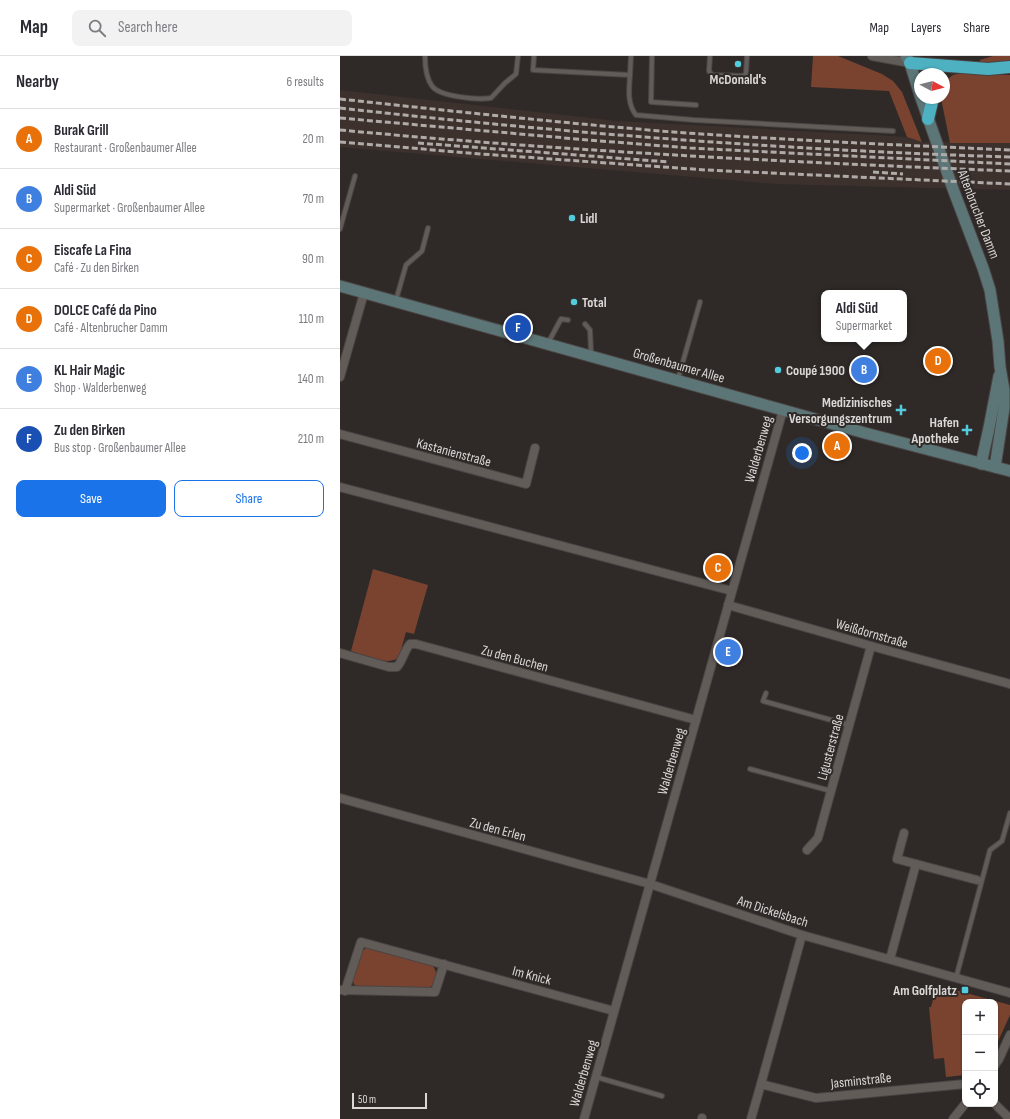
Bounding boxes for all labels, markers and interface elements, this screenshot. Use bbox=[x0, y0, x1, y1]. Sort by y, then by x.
search box bbox=[72, 10, 352, 46]
text: Map bbox=[20, 16, 48, 39]
icon: search bbox=[86, 17, 108, 39]
text: Search here bbox=[118, 18, 178, 37]
text: Map bbox=[869, 19, 889, 36]
text: Layers bbox=[911, 19, 941, 36]
text: Share bbox=[963, 19, 990, 36]
marker: McDonald's bbox=[733, 59, 743, 69]
north arrow bbox=[914, 68, 950, 104]
place label: McDonald's bbox=[710, 71, 766, 88]
text: Nearby bbox=[16, 72, 59, 92]
text: 6 results bbox=[286, 74, 324, 90]
text: Burak Grill bbox=[54, 121, 109, 140]
text: A bbox=[26, 131, 32, 147]
text: 20 m bbox=[302, 131, 324, 147]
text: Restaurant · Großenbaumer Allee bbox=[54, 140, 197, 156]
street label: Altenbrucher Damm bbox=[953, 166, 1003, 261]
text: Aldi Süd bbox=[54, 181, 96, 200]
text: B bbox=[26, 191, 32, 207]
text: 70 m bbox=[303, 191, 324, 207]
text: Supermarket · Großenbaumer Allee bbox=[54, 200, 205, 216]
place label: Lidl bbox=[580, 210, 597, 227]
marker: Lidl bbox=[567, 213, 577, 223]
text: Eiscafe La Fina bbox=[54, 241, 131, 260]
text: C bbox=[26, 251, 32, 267]
text: 90 m bbox=[302, 251, 324, 267]
text: Café · Zu den Birken bbox=[54, 260, 139, 276]
popup bbox=[821, 290, 907, 342]
place label: Total bbox=[582, 294, 607, 311]
marker: Total bbox=[569, 297, 579, 307]
text: Aldi Süd bbox=[836, 299, 878, 318]
text: DOLCE Café da Pino bbox=[54, 301, 157, 320]
text: D bbox=[26, 311, 32, 327]
text: 110 m bbox=[299, 311, 324, 327]
pin: F bbox=[505, 313, 531, 343]
text: Supermarket bbox=[836, 318, 892, 334]
text: Café · Altenbrucher Damm bbox=[54, 320, 168, 336]
street label: Großenbaumer Allee bbox=[631, 344, 727, 387]
pin: D bbox=[925, 346, 951, 376]
pin: B bbox=[851, 355, 877, 385]
text: KL Hair Magic bbox=[54, 361, 125, 380]
place label: Coupé 1900 bbox=[786, 362, 845, 379]
marker: Coupé 1900 bbox=[773, 365, 783, 375]
text: E bbox=[26, 371, 32, 387]
text: 140 m bbox=[298, 371, 324, 387]
text: Shop · Walderbenweg bbox=[54, 380, 146, 396]
place label: Medizinisches Versorgungszentrum bbox=[789, 394, 892, 427]
marker: Medizinisches Versorgungszentrum bbox=[895, 404, 907, 416]
street label: Walderbenweg bbox=[741, 413, 776, 484]
place label: Hafen Apotheke bbox=[911, 414, 959, 447]
text: Zu den Birken bbox=[54, 421, 125, 440]
marker: Hafen Apotheke bbox=[962, 425, 972, 435]
text: F bbox=[26, 431, 32, 447]
text: 210 m bbox=[298, 431, 324, 447]
pin: A bbox=[824, 431, 850, 461]
street label: Kastanienstraße bbox=[415, 434, 493, 471]
text: Bus stop · Großenbaumer Allee bbox=[54, 440, 186, 456]
your location bbox=[792, 443, 812, 463]
button: Save bbox=[16, 480, 166, 517]
button: Share bbox=[174, 480, 324, 517]
pin: C bbox=[705, 553, 731, 583]
street label: Weißdornstraße bbox=[834, 615, 910, 652]
pin: E bbox=[715, 637, 741, 667]
street label: Zu den Buchen bbox=[479, 641, 550, 676]
street label: Ligusterstraße bbox=[813, 712, 847, 782]
street label: Walderbenweg bbox=[654, 725, 689, 796]
street label: Zu den Erlen bbox=[468, 814, 528, 845]
street label: Am Dickelsbach bbox=[734, 892, 811, 931]
street label: Im Knick bbox=[510, 962, 554, 989]
place label: Am Golfplatz bbox=[892, 982, 958, 999]
marker: Am Golfplatz bbox=[960, 985, 970, 995]
map controls bbox=[962, 999, 998, 1107]
button: + bbox=[962, 999, 998, 1035]
button: − bbox=[962, 1035, 998, 1071]
street label: Walderbenweg bbox=[566, 1037, 601, 1108]
street label: Jasminstraße bbox=[829, 1069, 892, 1092]
button: locate bbox=[962, 1071, 998, 1107]
scale bar bbox=[352, 1091, 427, 1110]
text: 50 m bbox=[358, 1093, 376, 1106]

